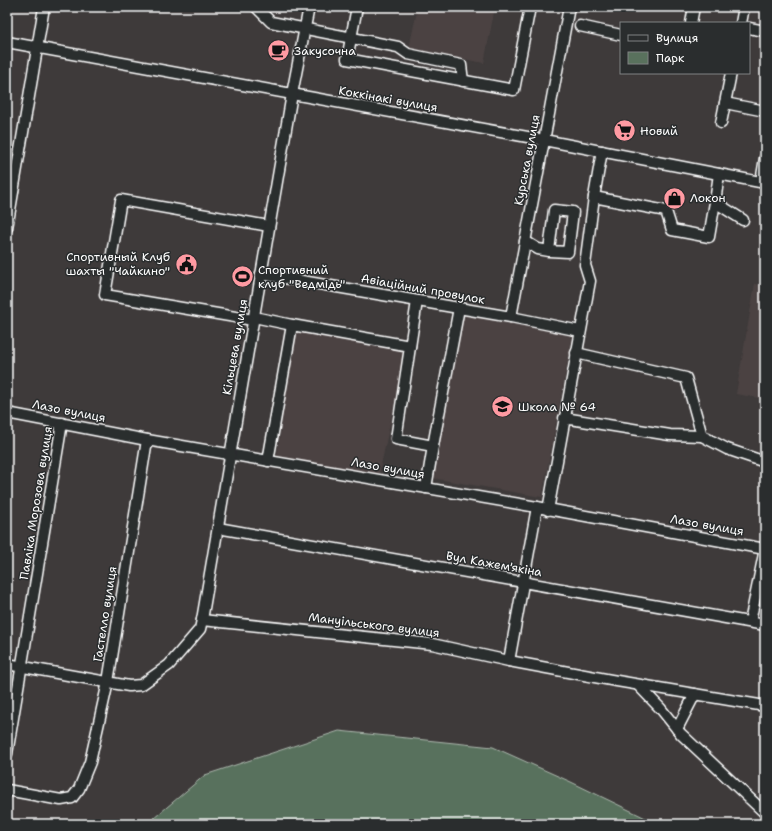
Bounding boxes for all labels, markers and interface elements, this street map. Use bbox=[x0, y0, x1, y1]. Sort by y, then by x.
legend bbox=[620, 22, 750, 74]
text: Вулиця bbox=[656, 30, 698, 46]
cafe icon: Закусочна bbox=[265, 38, 291, 64]
place label: Закусочна bbox=[294, 43, 356, 59]
text: Парк bbox=[656, 50, 685, 66]
street label: Коккінакі вулиця bbox=[337, 82, 439, 116]
street label: Курська вулиця bbox=[510, 113, 544, 207]
supermarket icon: Новий bbox=[611, 118, 637, 144]
place label: Новий bbox=[640, 123, 678, 139]
shop icon: Локон bbox=[662, 185, 688, 211]
place label: Локон bbox=[690, 190, 725, 206]
place label: Спортивный Клуб шахты "Чайкино" bbox=[66, 249, 170, 279]
public building icon: Спортивный Клуб шахты "Чайкино" bbox=[173, 251, 199, 277]
place label: Спортивний клуб "Ведмідь" bbox=[258, 262, 345, 292]
sports icon: Спортивний клуб "Ведмідь" bbox=[229, 264, 255, 290]
street label: Авіаційний провулок bbox=[360, 270, 487, 308]
street label: Кільцева вулиця bbox=[219, 298, 251, 396]
school or university icon: Школа № 64 bbox=[489, 394, 515, 420]
street label: Лазо вулиця bbox=[31, 396, 107, 426]
place label: Школа № 64 bbox=[518, 399, 596, 415]
street label: Павліка Морозова вулиця bbox=[16, 425, 56, 581]
street label: Лазо вулиця bbox=[350, 454, 426, 482]
street label: Лазо вулиця bbox=[669, 511, 745, 539]
street label: Вул Кажем'якіна bbox=[445, 548, 544, 580]
street label: Гастелло вулиця bbox=[90, 565, 120, 663]
street label: Мануільського вулиця bbox=[307, 609, 441, 641]

